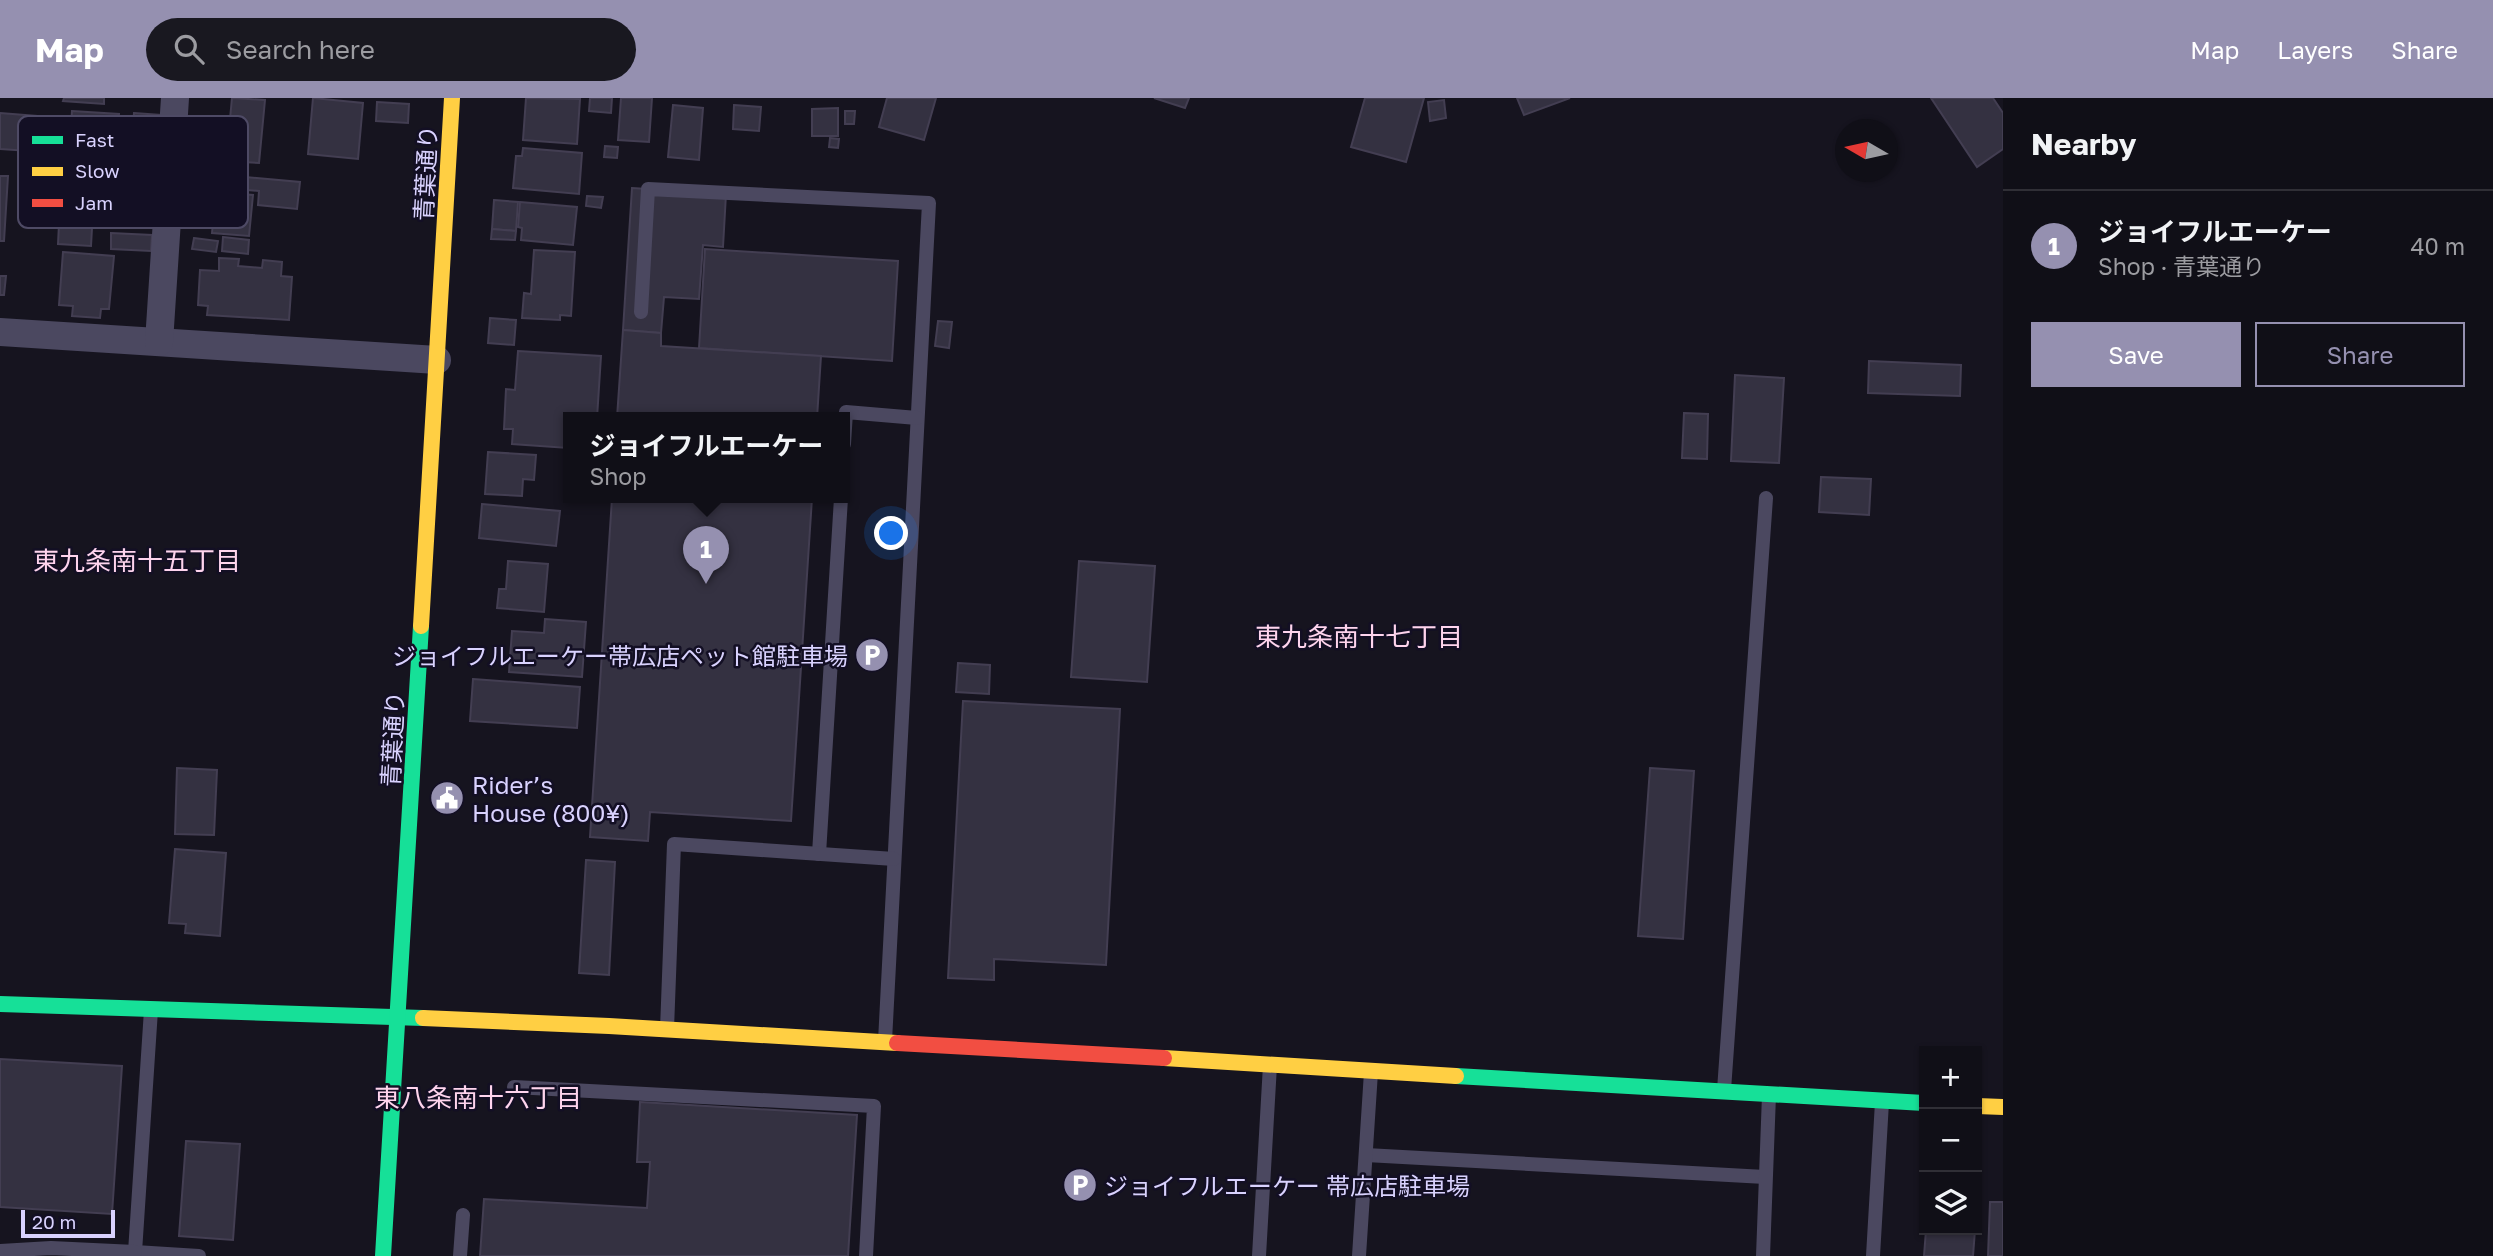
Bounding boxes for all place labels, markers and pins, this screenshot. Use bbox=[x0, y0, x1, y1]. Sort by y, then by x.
pin: 1 bbox=[683, 526, 729, 584]
parking icon: ジョイフルエーケー帯広店ペット館駐車場 bbox=[853, 636, 891, 674]
place label: ジョイフルエーケー帯広店ペット館駐車場 bbox=[392, 641, 848, 670]
place label: Rider’s House (800¥) bbox=[472, 770, 630, 827]
public building icon: Rider’s House (800¥) bbox=[428, 779, 466, 817]
parking icon: ジョイフルエーケー 帯広店駐車場 bbox=[1061, 1166, 1099, 1204]
place label: ジョイフルエーケー 帯広店駐車場 bbox=[1104, 1171, 1470, 1200]

